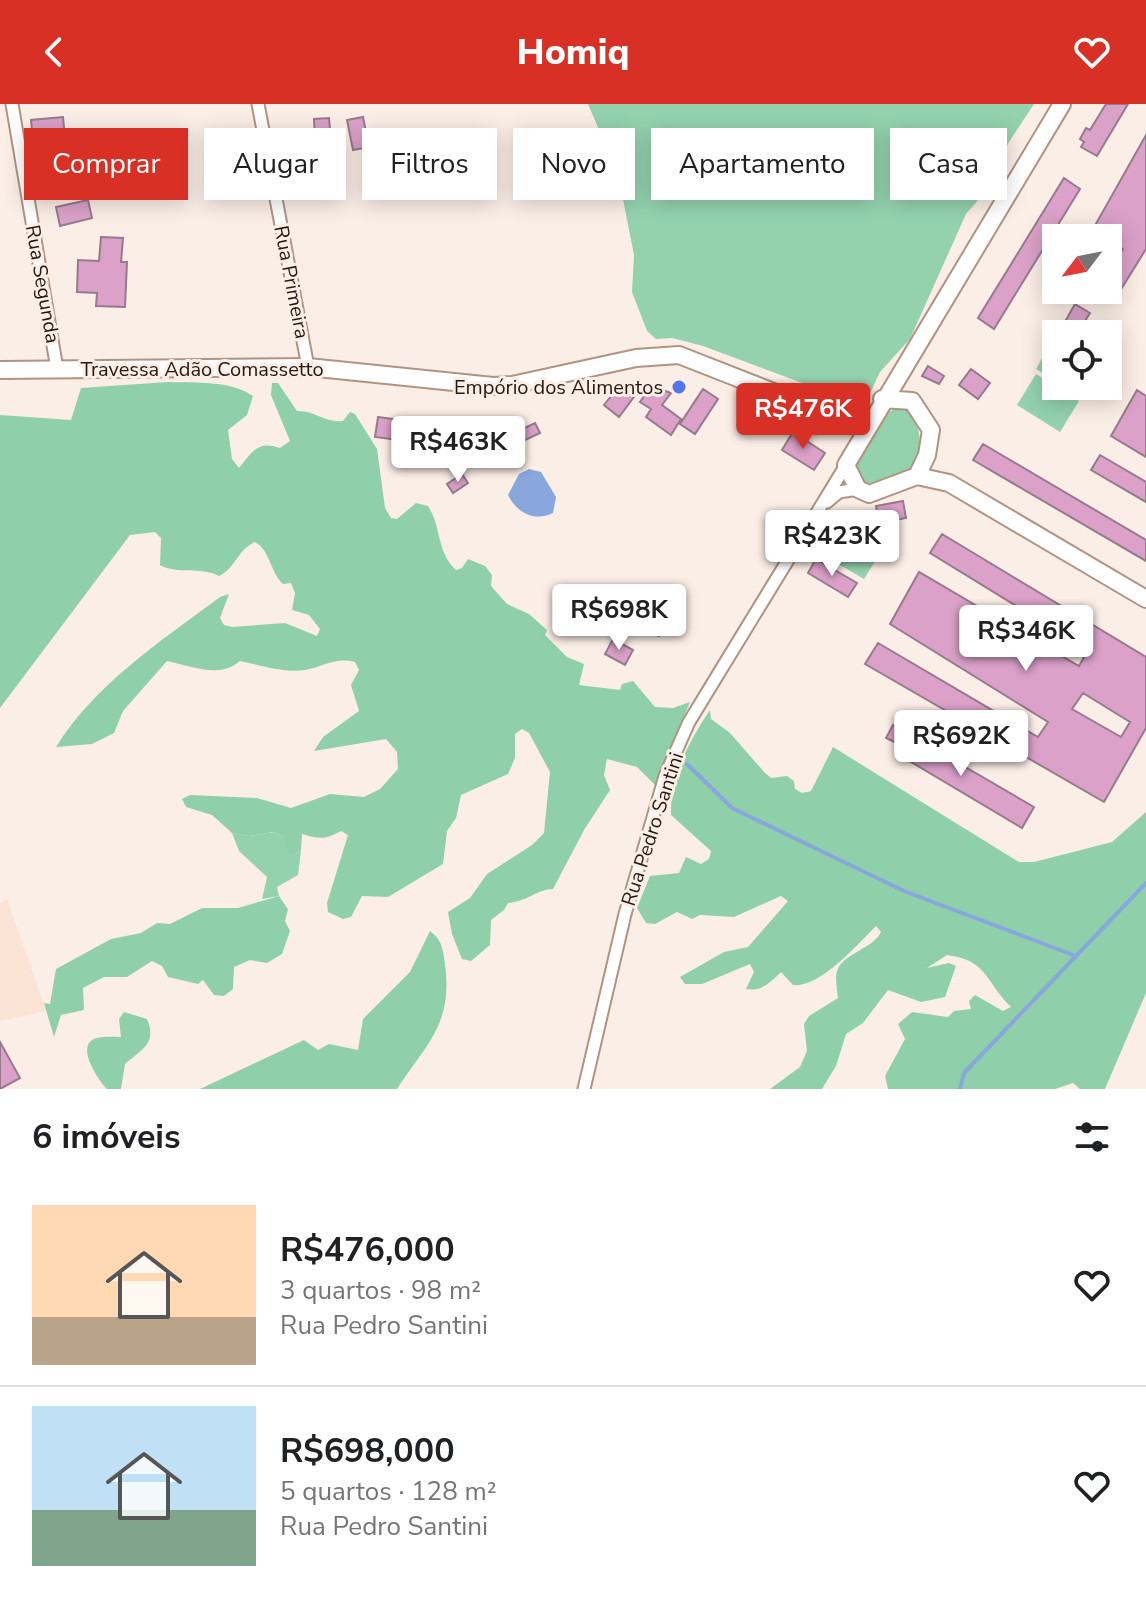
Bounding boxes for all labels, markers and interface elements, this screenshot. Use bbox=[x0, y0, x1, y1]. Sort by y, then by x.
text: Homiq bbox=[517, 28, 629, 77]
icon: back bbox=[32, 30, 76, 74]
icon: heart bbox=[1070, 30, 1114, 74]
chip: Comprar bbox=[24, 128, 188, 200]
chip: Alugar bbox=[204, 128, 346, 200]
chip: Filtros bbox=[362, 128, 497, 200]
chip: Novo bbox=[513, 128, 635, 200]
chip: Apartamento bbox=[651, 128, 874, 200]
chip: Casa bbox=[890, 128, 1007, 200]
street label: Rua Segunda bbox=[19, 223, 66, 345]
street label: Rua Primeira bbox=[267, 223, 316, 341]
north arrow bbox=[1042, 224, 1122, 304]
map controls bbox=[1042, 224, 1122, 400]
button: locate bbox=[1042, 320, 1122, 400]
street label: Travessa Adão Comassetto bbox=[80, 356, 324, 383]
place label: Empório dos Alimentos bbox=[454, 374, 663, 401]
marker: Empório dos Alimentos bbox=[670, 378, 688, 396]
pin: R$476K bbox=[738, 383, 868, 451]
text: R$476K bbox=[754, 391, 852, 426]
pin: R$463K bbox=[393, 416, 523, 484]
text: R$463K bbox=[409, 424, 507, 459]
pin: R$423K bbox=[767, 510, 897, 578]
text: R$423K bbox=[783, 518, 881, 553]
pin: R$698K bbox=[554, 584, 684, 652]
text: R$698K bbox=[570, 592, 668, 627]
pin: R$346K bbox=[961, 605, 1091, 673]
text: R$346K bbox=[977, 613, 1075, 648]
pin: R$692K bbox=[896, 710, 1026, 778]
text: R$692K bbox=[912, 718, 1010, 753]
street label: Rua Pedro Santini bbox=[615, 749, 690, 909]
text: 6 imóveis bbox=[32, 1114, 181, 1160]
icon: filters bbox=[1070, 1115, 1114, 1159]
text: R$476,000 bbox=[280, 1227, 455, 1273]
icon: home bbox=[96, 1237, 192, 1333]
icon: heart bbox=[1070, 1263, 1114, 1307]
text: 3 quartos · 98 m² bbox=[280, 1273, 481, 1308]
text: Rua Pedro Santini bbox=[280, 1308, 488, 1343]
text: R$698,000 bbox=[280, 1428, 455, 1474]
icon: home bbox=[96, 1438, 192, 1534]
icon: heart bbox=[1070, 1464, 1114, 1508]
text: 5 quartos · 128 m² bbox=[280, 1474, 497, 1509]
text: Rua Pedro Santini bbox=[280, 1509, 488, 1544]

